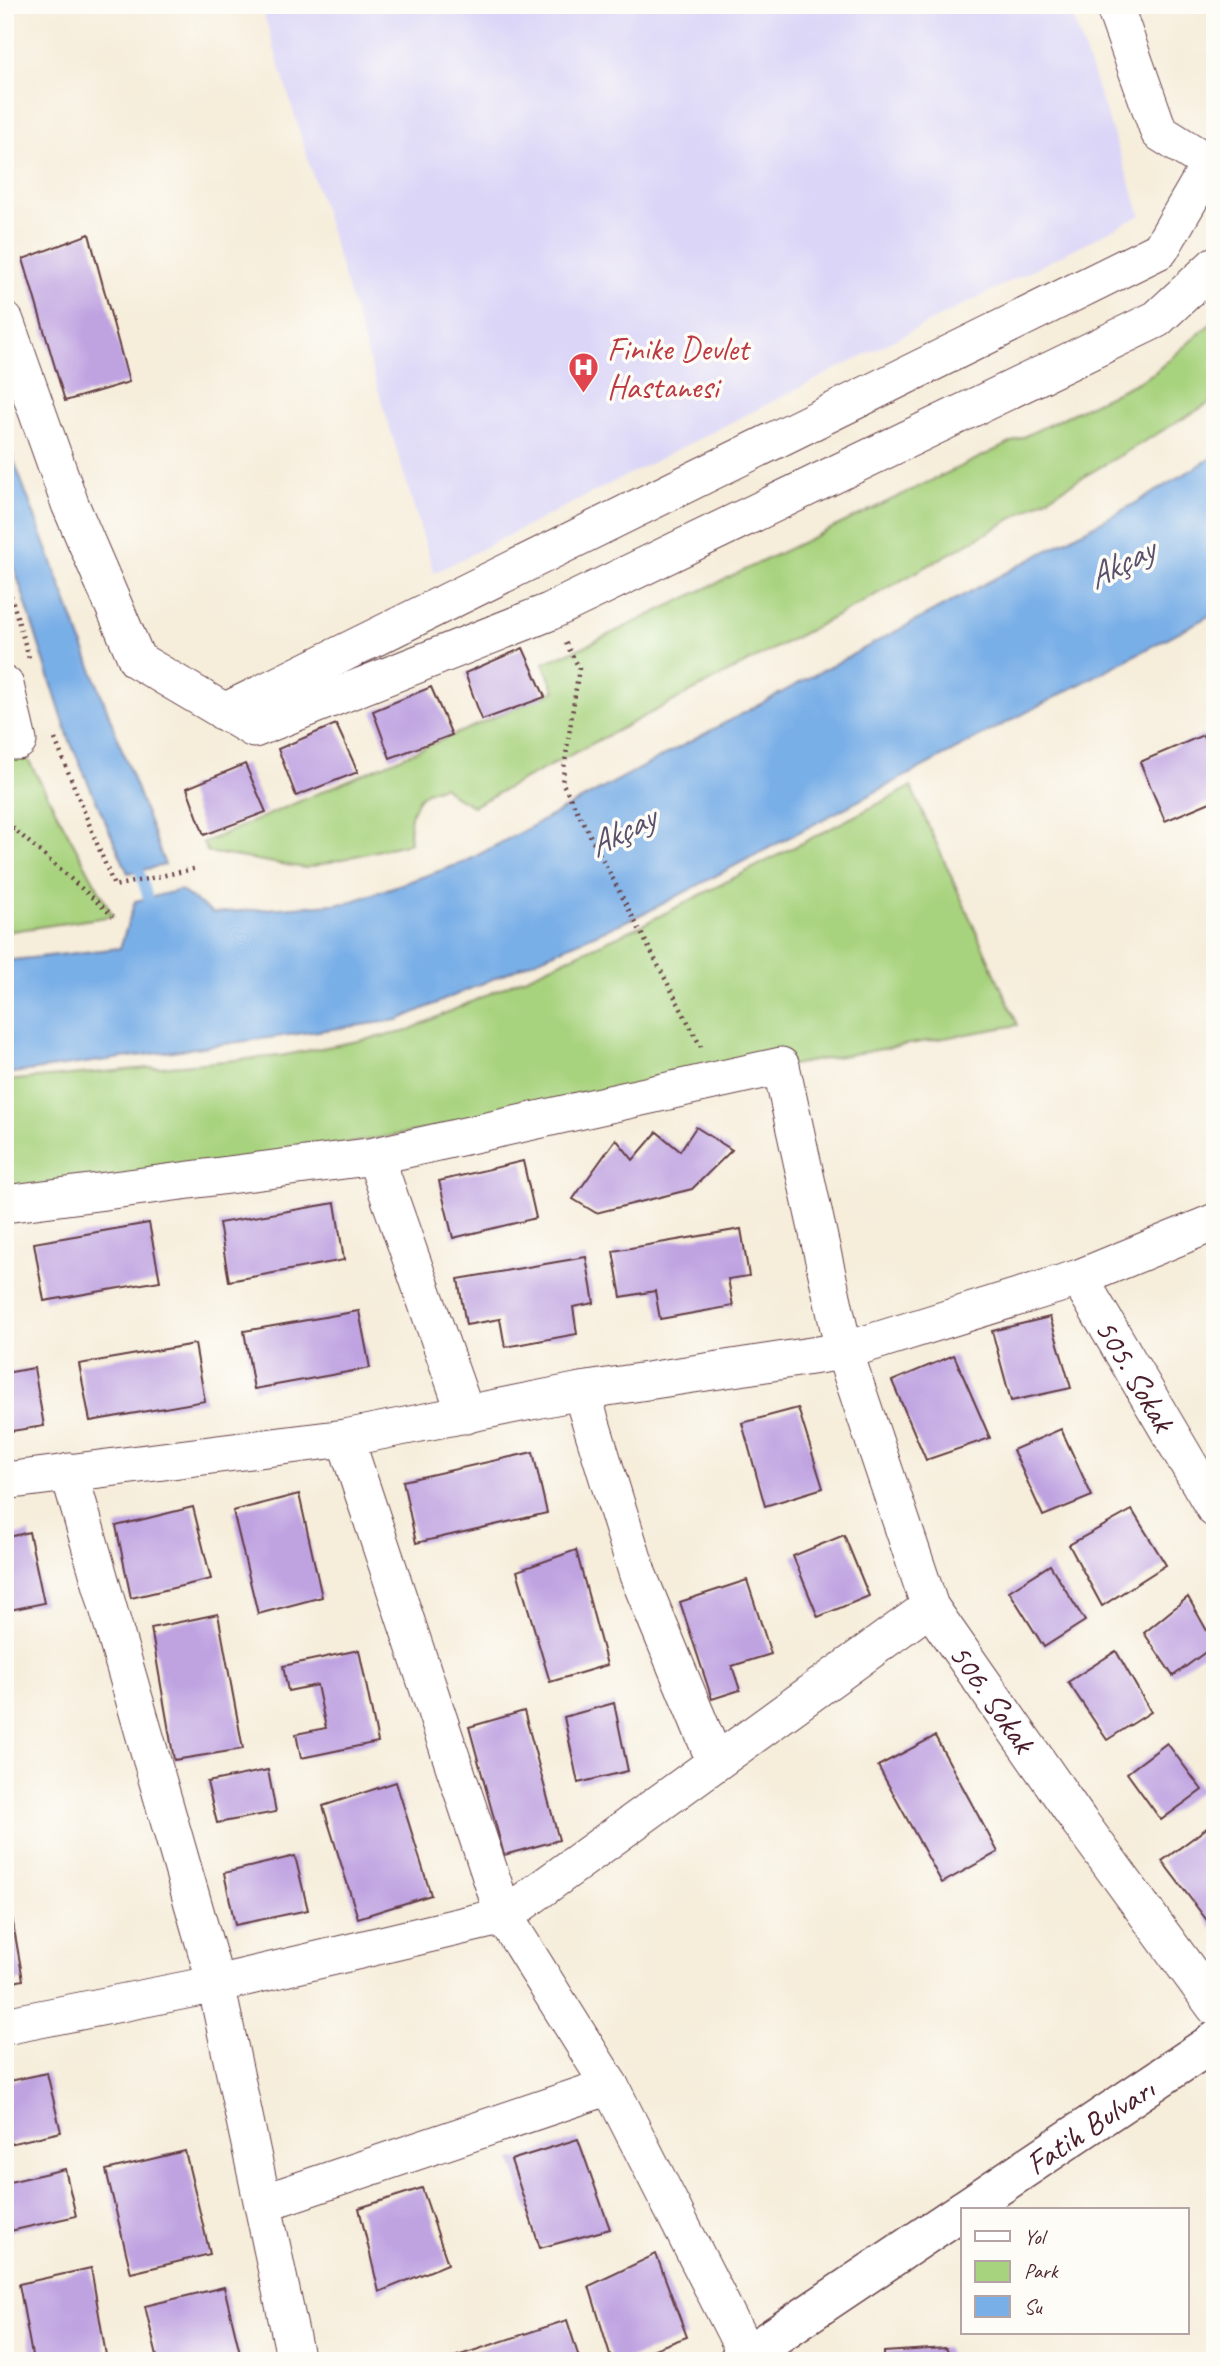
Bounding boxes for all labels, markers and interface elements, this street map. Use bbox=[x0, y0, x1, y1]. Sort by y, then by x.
place label: Finike Devlet Hastanesi bbox=[607, 328, 752, 408]
hospital icon: Finike Devlet Hastanesi bbox=[567, 350, 601, 394]
water label: Akçay bbox=[1079, 524, 1167, 600]
water label: Akçay bbox=[580, 792, 668, 868]
street label: 505. Sokak bbox=[1085, 1311, 1185, 1441]
street label: 506. Sokak bbox=[939, 1635, 1046, 1762]
street label: Fatih Bulvarı bbox=[1017, 2067, 1164, 2184]
legend bbox=[961, 2208, 1188, 2334]
text: Yol bbox=[1024, 2224, 1048, 2250]
text: Park bbox=[1024, 2258, 1059, 2284]
text: Su bbox=[1024, 2294, 1043, 2320]

